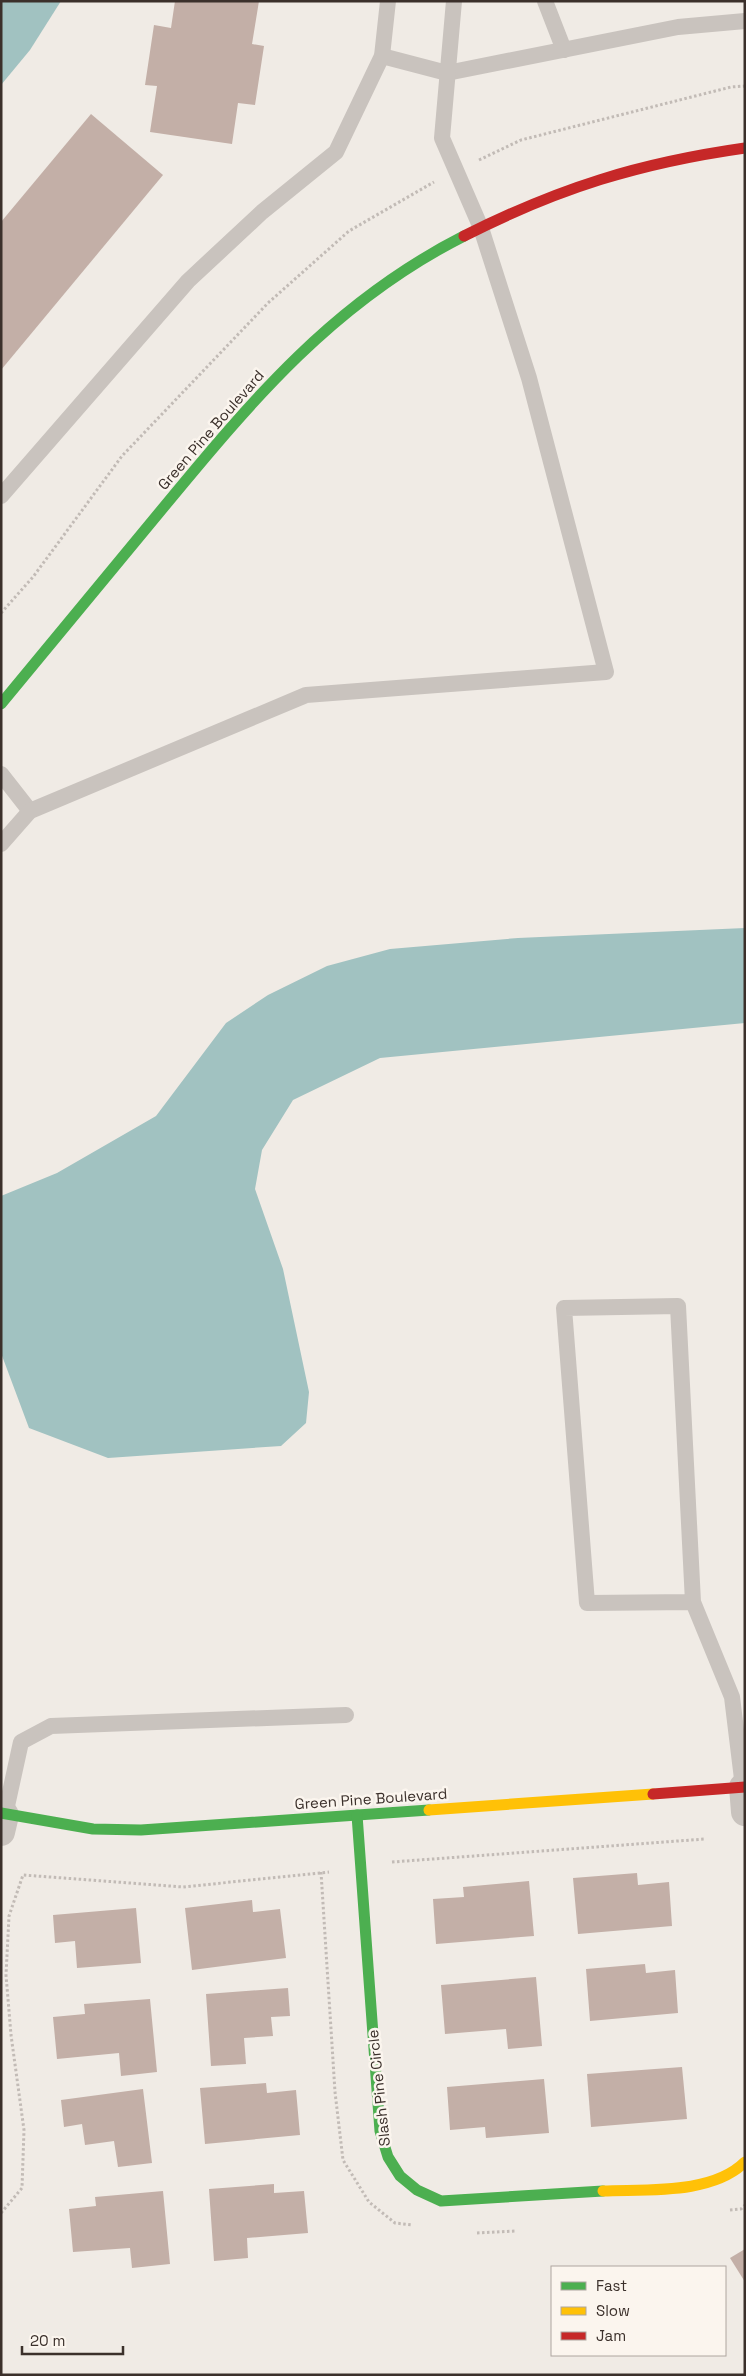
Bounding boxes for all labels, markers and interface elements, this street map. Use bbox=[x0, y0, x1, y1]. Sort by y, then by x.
street label: Green Pine Boulevard bbox=[153, 366, 268, 494]
street label: Green Pine Boulevard bbox=[294, 1784, 448, 1813]
street label: Slash Pine Circle bbox=[363, 2029, 394, 2147]
legend bbox=[551, 2266, 726, 2356]
text: Fast bbox=[596, 2276, 627, 2295]
text: Slow bbox=[596, 2301, 630, 2320]
scale bar bbox=[22, 2324, 124, 2356]
text: Jam bbox=[596, 2326, 626, 2345]
text: 20 m bbox=[30, 2331, 65, 2350]

